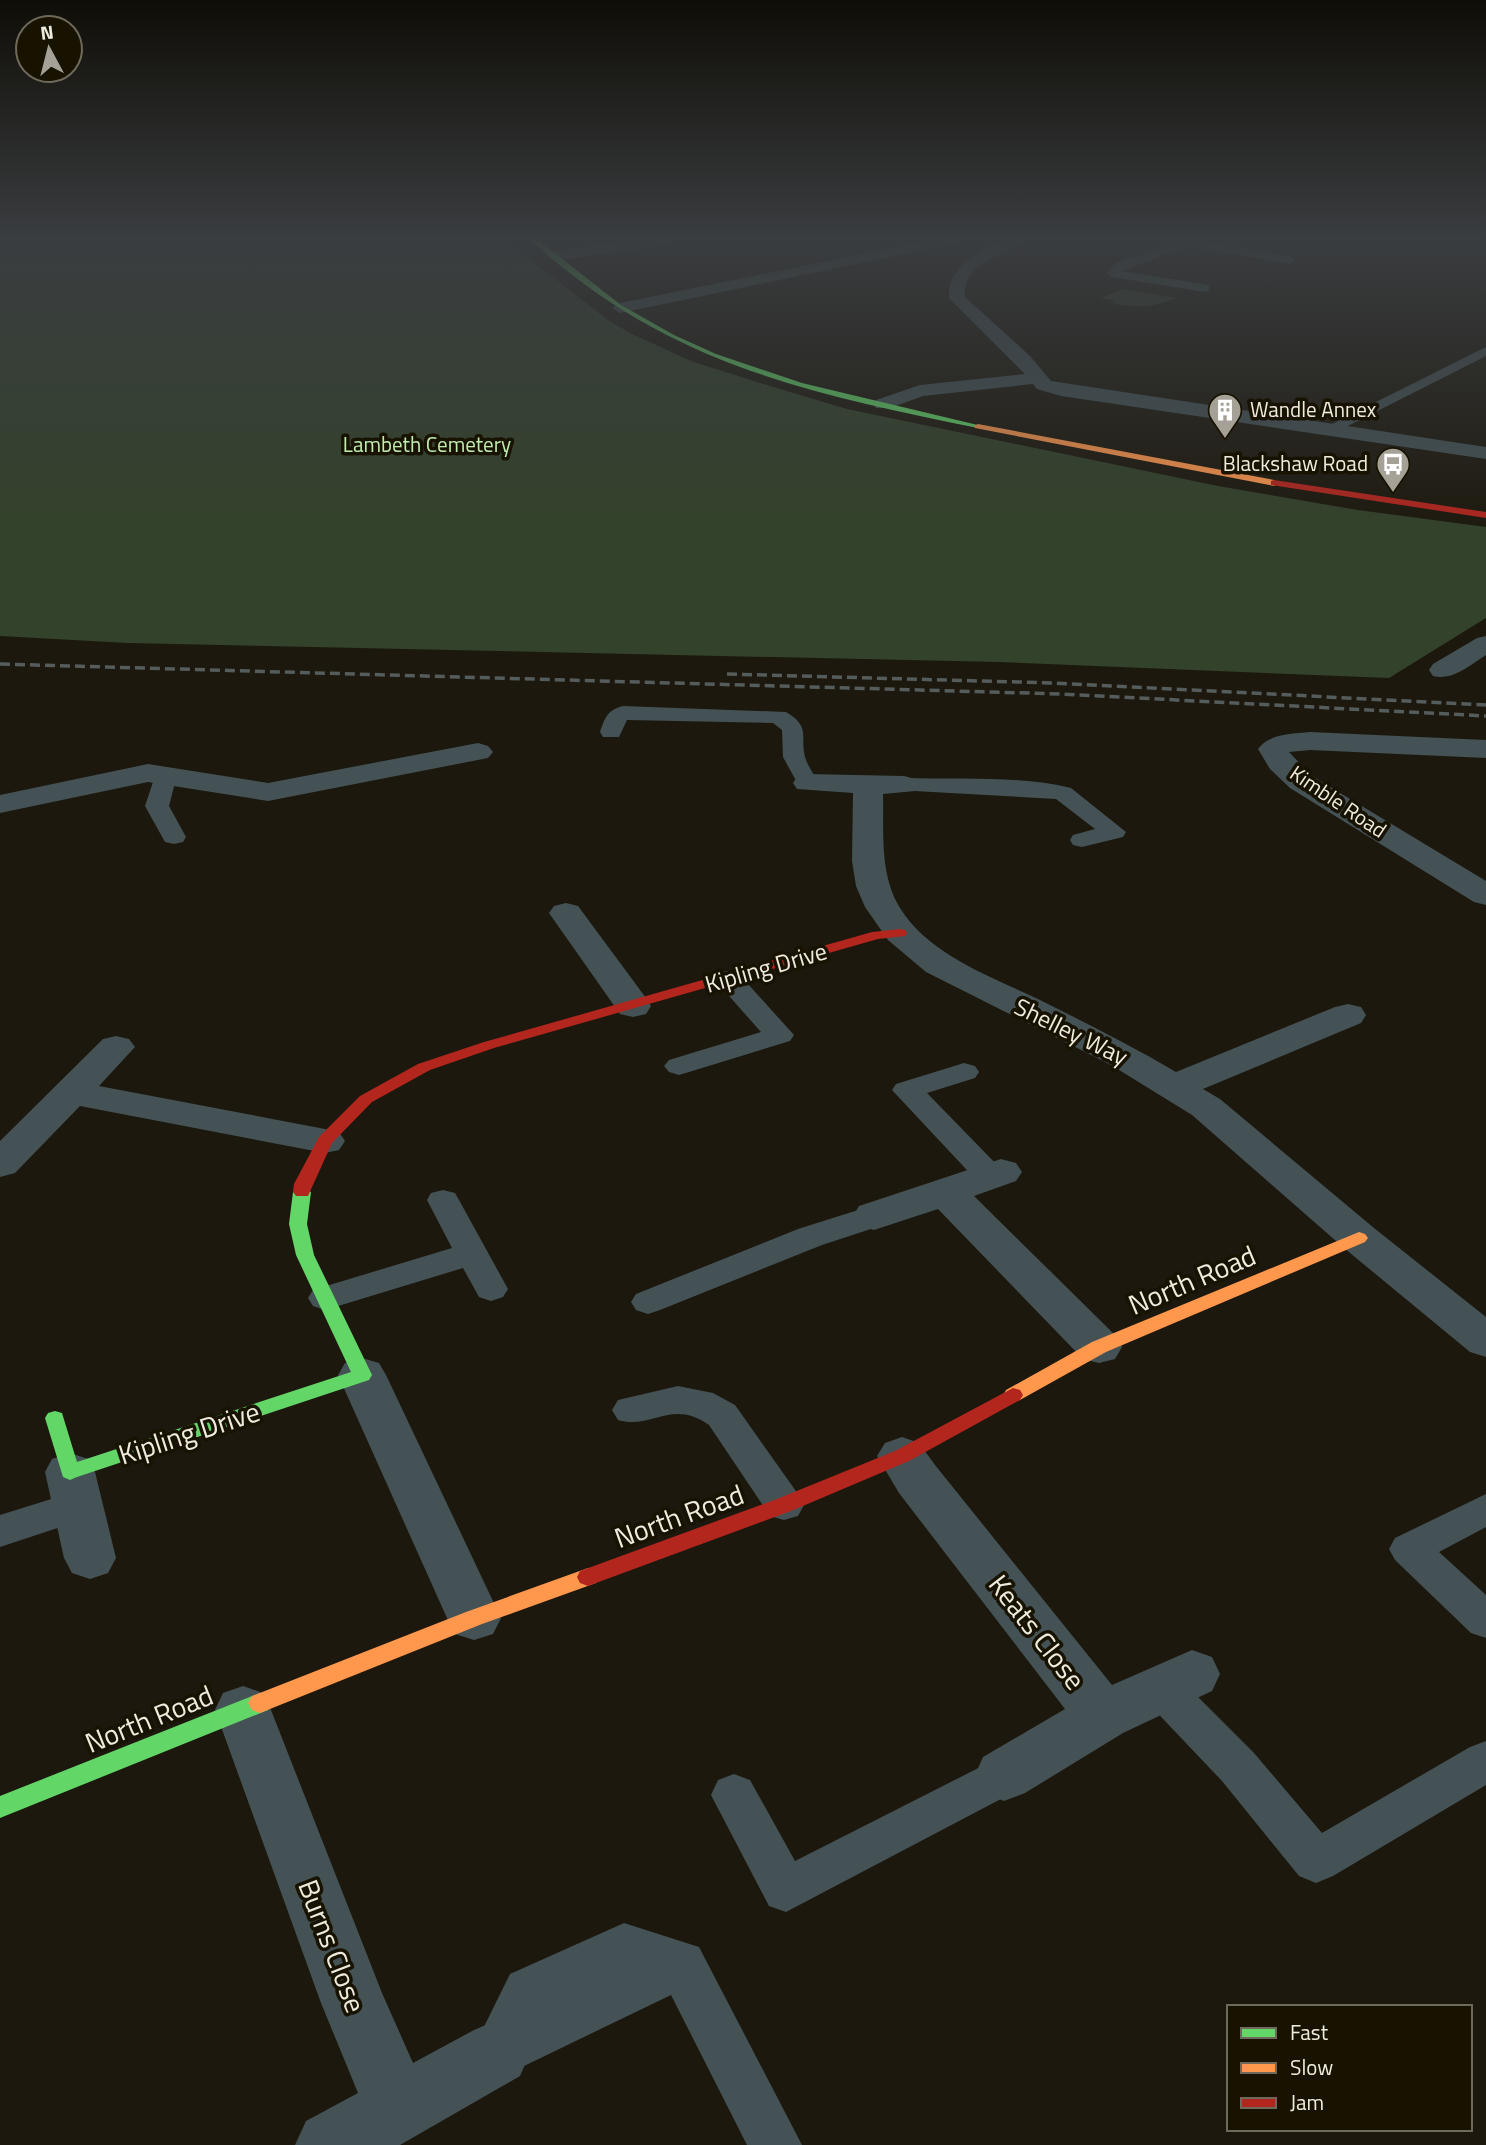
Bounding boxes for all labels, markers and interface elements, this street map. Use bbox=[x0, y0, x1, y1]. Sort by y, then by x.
north arrow bbox=[14, 14, 84, 84]
text: N bbox=[39, 16, 55, 47]
building icon: Wandle Annex bbox=[1206, 391, 1244, 440]
place label: Wandle Annex bbox=[1250, 393, 1377, 425]
park label: Lambeth Cemetery bbox=[343, 428, 511, 460]
bus stop icon: Blackshaw Road bbox=[1374, 445, 1412, 494]
place label: Blackshaw Road bbox=[1223, 447, 1368, 479]
street label: Kimble Road bbox=[1284, 757, 1393, 845]
street label: Kipling Drive bbox=[701, 932, 831, 1002]
street label: Shelley Way bbox=[1009, 988, 1135, 1074]
street label: North Road bbox=[1121, 1233, 1262, 1326]
street label: Kipling Drive bbox=[113, 1389, 265, 1476]
street label: North Road bbox=[608, 1472, 750, 1559]
street label: Keats Close bbox=[978, 1565, 1096, 1699]
street label: North Road bbox=[78, 1673, 219, 1764]
street label: Burns Close bbox=[287, 1873, 378, 2019]
legend bbox=[1227, 2005, 1472, 2131]
text: Fast bbox=[1290, 2016, 1329, 2048]
text: Slow bbox=[1290, 2051, 1333, 2083]
text: Jam bbox=[1290, 2086, 1324, 2118]

